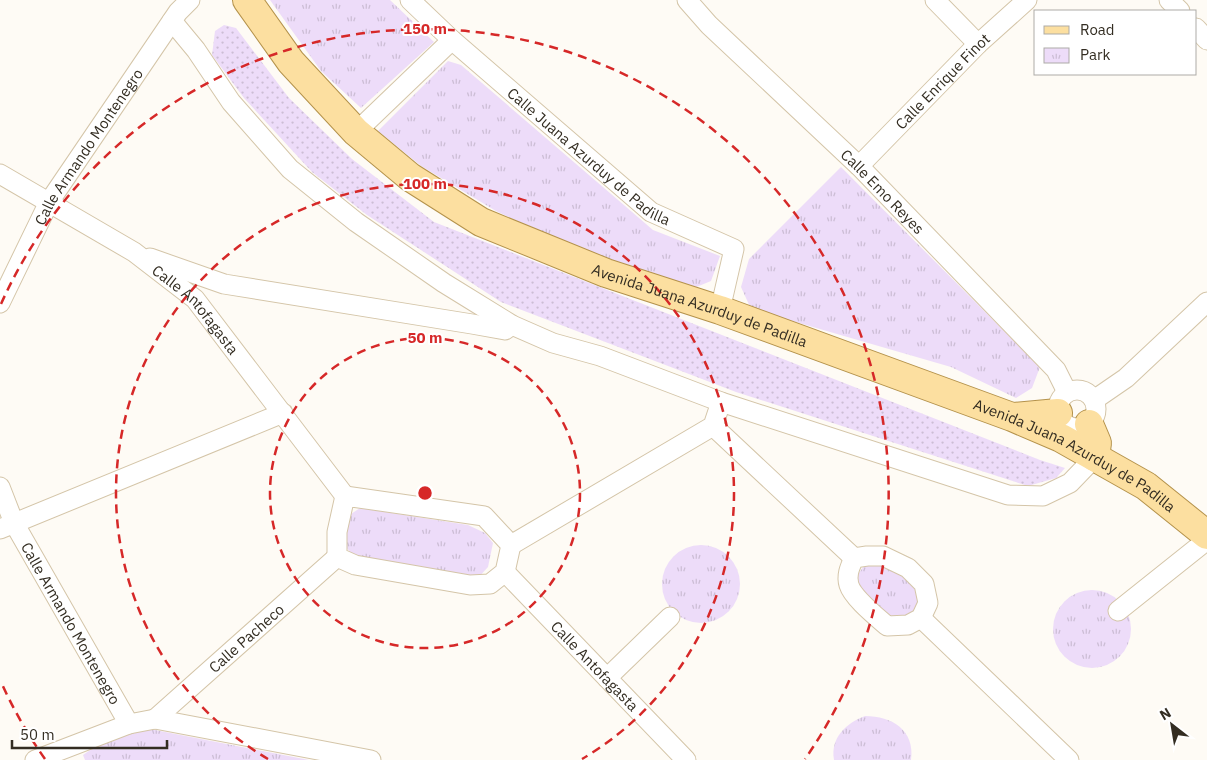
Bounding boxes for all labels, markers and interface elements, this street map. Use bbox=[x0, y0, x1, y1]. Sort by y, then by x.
legend bbox=[1034, 10, 1197, 75]
text: 150 m bbox=[403, 19, 447, 38]
text: Road bbox=[1080, 20, 1115, 39]
street label: Calle Enrique Finot bbox=[891, 29, 993, 133]
text: Park bbox=[1080, 45, 1110, 64]
street label: Calle Armando Montenegro bbox=[30, 65, 147, 228]
street label: Calle Juana Azurduy de Padilla bbox=[504, 83, 673, 229]
street label: Calle Emo Reyes bbox=[837, 145, 929, 238]
text: 100 m bbox=[403, 174, 447, 193]
street label: Avenida Juana Azurduy de Padilla bbox=[589, 259, 810, 351]
street label: Calle Antofagasta bbox=[149, 260, 243, 358]
text: 50 m bbox=[408, 328, 442, 347]
street label: Avenida Juana Azurduy de Padilla bbox=[971, 394, 1180, 516]
centre of rings bbox=[416, 484, 434, 502]
street label: Calle Armando Montenegro bbox=[17, 539, 125, 708]
street label: Calle Pacheco bbox=[205, 599, 288, 676]
street label: Calle Antofagasta bbox=[547, 616, 643, 715]
north arrow bbox=[1147, 700, 1197, 750]
text: N bbox=[1156, 704, 1174, 724]
scale bar bbox=[12, 718, 168, 750]
text: 50 m bbox=[20, 725, 55, 744]

